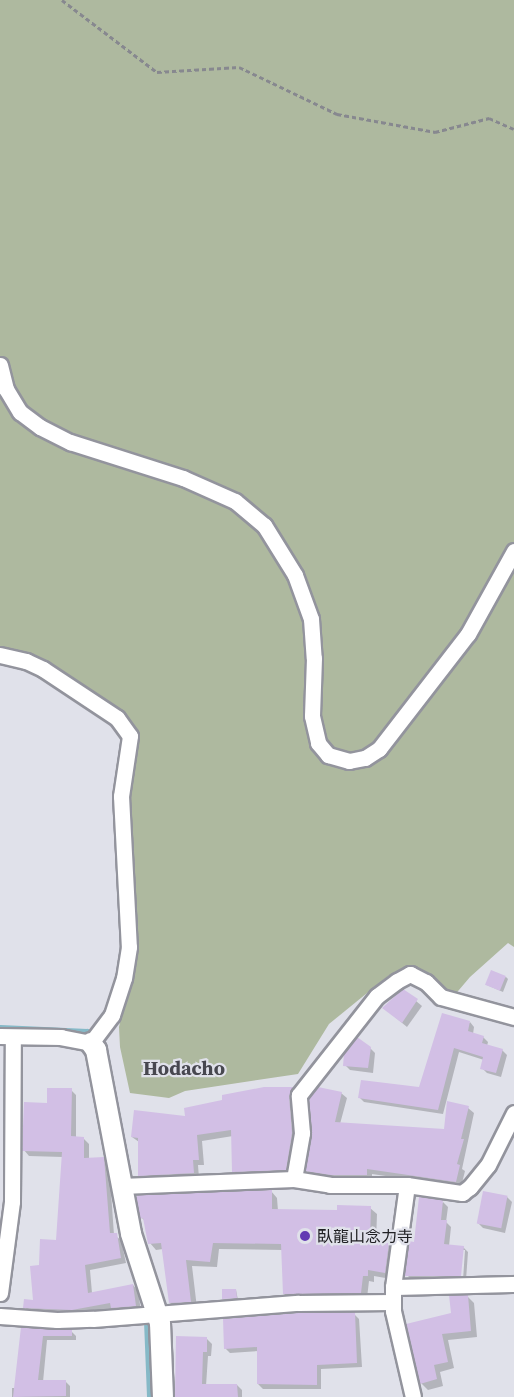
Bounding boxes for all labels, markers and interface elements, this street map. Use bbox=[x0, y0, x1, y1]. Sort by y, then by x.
district label: Hodacho bbox=[143, 1056, 225, 1080]
place label: 臥龍山念力寺 bbox=[317, 1226, 413, 1246]
marker: 臥龍山念力寺 bbox=[298, 1229, 312, 1243]

